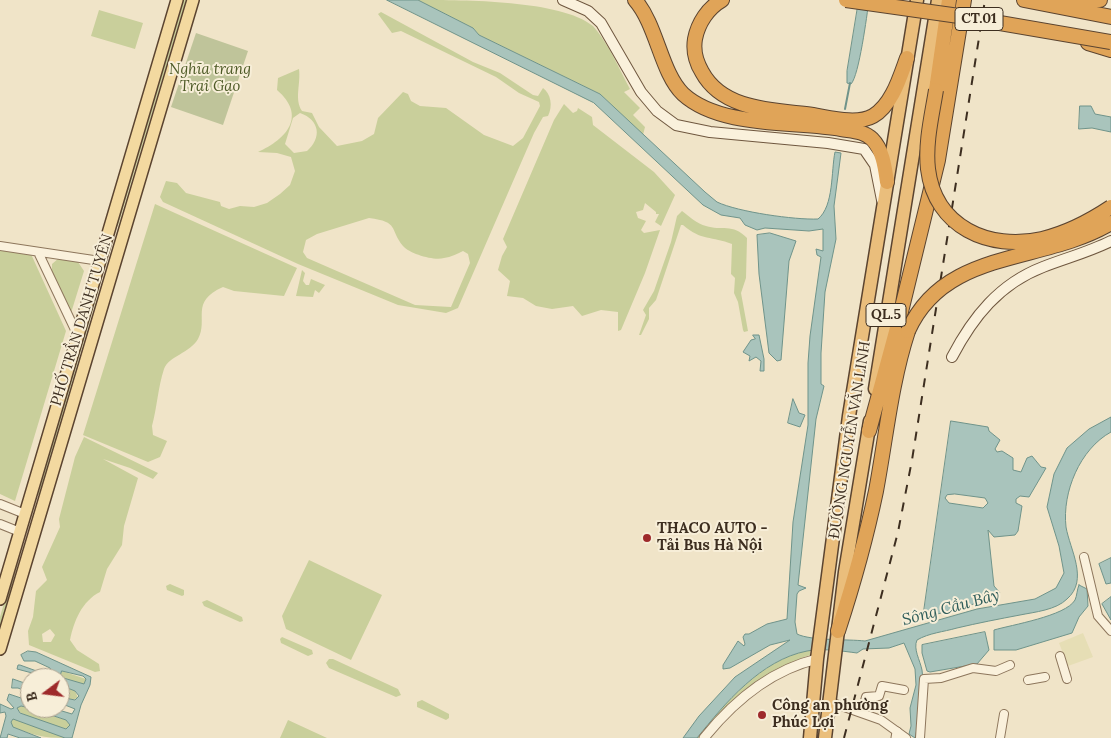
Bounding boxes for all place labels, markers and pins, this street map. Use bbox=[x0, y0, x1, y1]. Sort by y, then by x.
place label: THACO AUTO - Tải Bus Hà Nội bbox=[657, 520, 768, 555]
marker: THACO AUTO - Tải Bus Hà Nội bbox=[641, 532, 653, 544]
place label: Công an phường Phúc Lợi bbox=[772, 697, 888, 732]
marker: Công an phường Phúc Lợi bbox=[756, 709, 768, 721]

